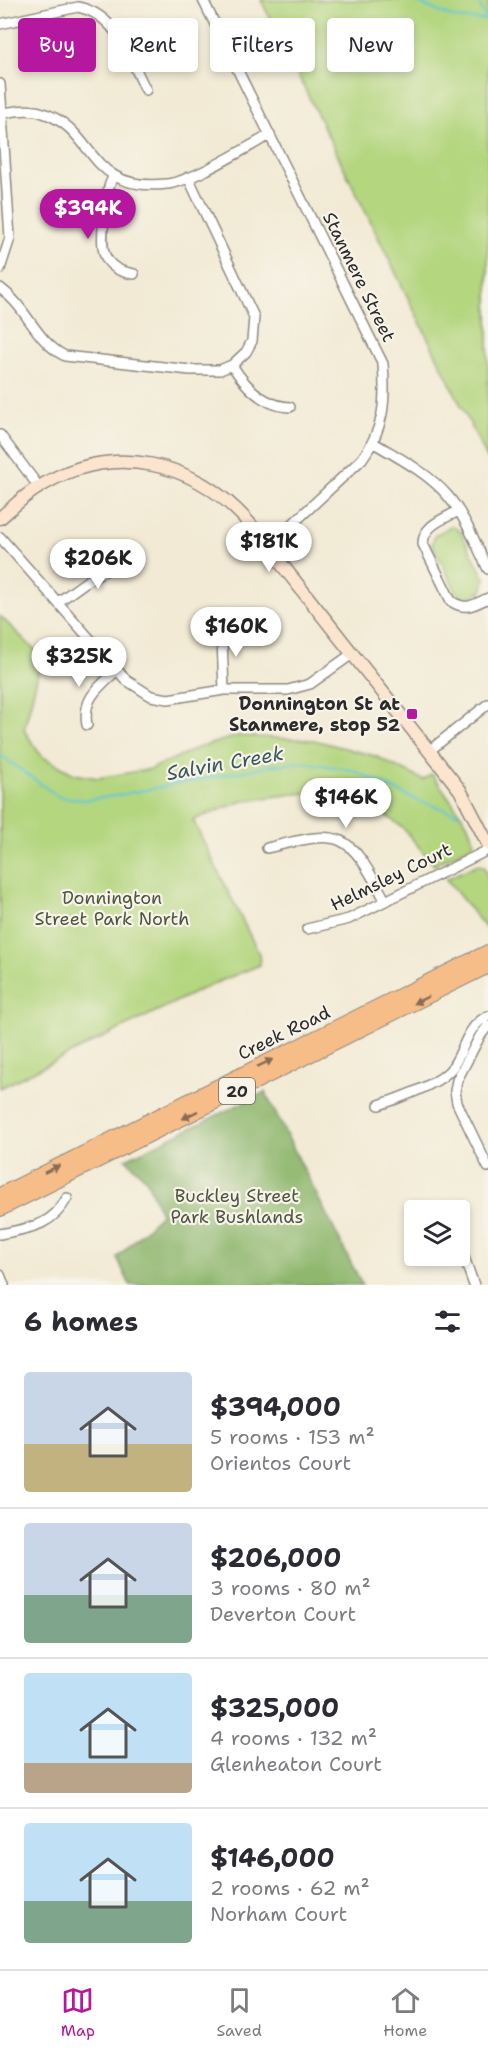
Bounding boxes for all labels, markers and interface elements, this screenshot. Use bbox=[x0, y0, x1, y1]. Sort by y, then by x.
chip: Buy bbox=[18, 18, 96, 72]
chip: Rent bbox=[108, 18, 198, 72]
chip: Filters bbox=[210, 18, 315, 72]
chip: New bbox=[327, 18, 414, 72]
pin: $394K bbox=[46, 189, 130, 240]
text: $394K bbox=[54, 195, 122, 221]
street label: Stanmere Street bbox=[317, 208, 401, 346]
pin: $181K bbox=[227, 522, 311, 573]
text: $181K bbox=[240, 528, 298, 554]
pin: $206K bbox=[56, 539, 140, 590]
text: $206K bbox=[64, 545, 132, 571]
pin: $160K bbox=[194, 607, 278, 658]
text: $160K bbox=[204, 613, 268, 639]
pin: $325K bbox=[37, 637, 121, 688]
text: $325K bbox=[46, 643, 112, 669]
place label: Donnington St at Stanmere, stop 52 bbox=[229, 692, 400, 737]
marker: Donnington St at Stanmere, stop 52 bbox=[405, 707, 419, 721]
water label: Salvin Creek bbox=[164, 740, 286, 786]
pin: $146K bbox=[304, 778, 388, 829]
text: $146K bbox=[314, 784, 378, 810]
street label: Helmsley Court bbox=[326, 837, 456, 917]
park label: Donnington Street Park North bbox=[35, 886, 189, 931]
one-way arrow bbox=[412, 995, 429, 1004]
street label: Creek Road bbox=[234, 1000, 334, 1066]
one-way arrow bbox=[256, 1059, 273, 1068]
road number: 20 bbox=[219, 1078, 255, 1104]
one-way arrow bbox=[181, 1110, 198, 1119]
one-way arrow bbox=[44, 1164, 61, 1174]
park label: Buckley Street Park Bushlands bbox=[171, 1184, 303, 1229]
map controls bbox=[404, 1200, 470, 1266]
button: layers bbox=[404, 1200, 470, 1266]
text: 6 homes bbox=[24, 1304, 138, 1339]
icon: filters bbox=[431, 1305, 464, 1338]
text: $394,000 bbox=[210, 1389, 341, 1424]
icon: home bbox=[72, 1396, 144, 1468]
text: 5 rooms · 153 m² bbox=[210, 1424, 375, 1450]
text: Orientos Court bbox=[210, 1450, 351, 1476]
text: $206,000 bbox=[210, 1540, 342, 1575]
icon: home bbox=[72, 1547, 144, 1619]
text: 3 rooms · 80 m² bbox=[210, 1575, 371, 1601]
text: Deverton Court bbox=[210, 1601, 356, 1627]
text: $325,000 bbox=[210, 1690, 339, 1725]
icon: home bbox=[72, 1697, 144, 1769]
text: 4 rooms · 132 m² bbox=[210, 1725, 377, 1751]
text: Glenheaton Court bbox=[210, 1751, 382, 1777]
text: $146,000 bbox=[210, 1840, 335, 1875]
icon: home bbox=[72, 1847, 144, 1919]
text: 2 rooms · 62 m² bbox=[210, 1875, 370, 1901]
text: Norham Court bbox=[210, 1901, 347, 1927]
tab: Map bbox=[61, 1984, 95, 2041]
tab: Saved bbox=[216, 1984, 262, 2041]
tab: Home bbox=[383, 1984, 427, 2041]

